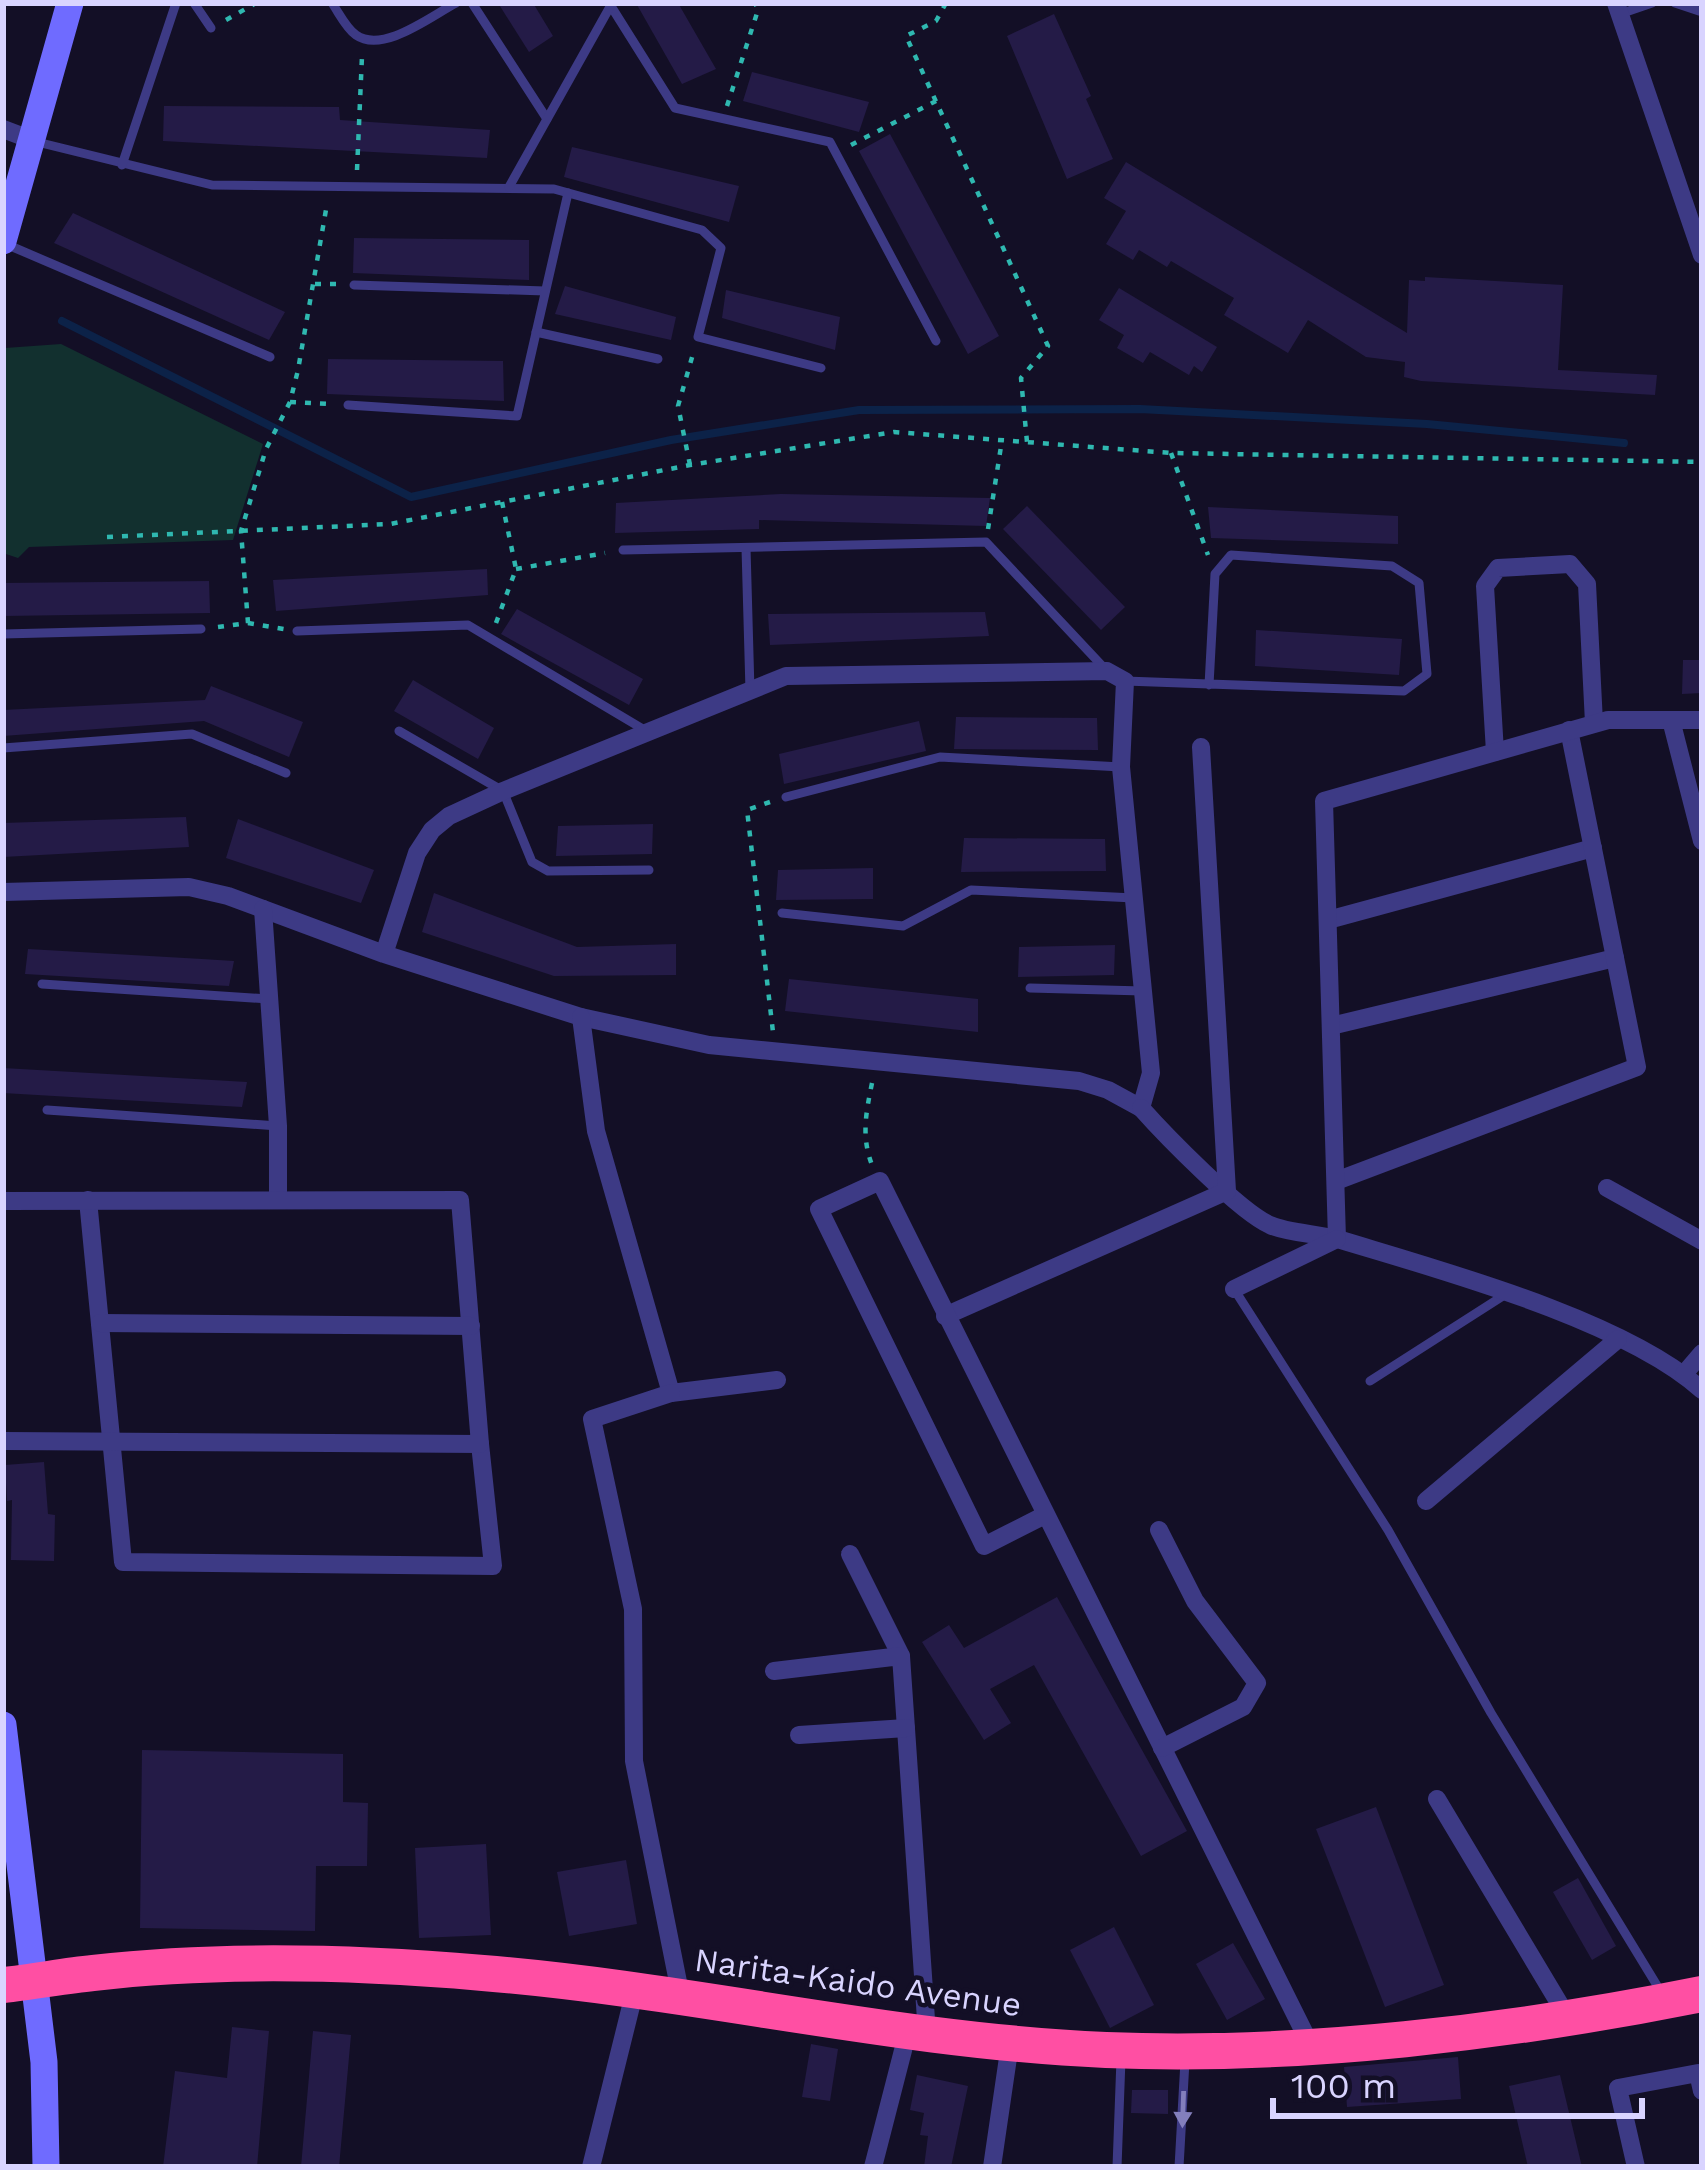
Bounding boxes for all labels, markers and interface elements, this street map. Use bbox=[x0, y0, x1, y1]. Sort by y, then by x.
street label: Narita-Kaido Avenue bbox=[692, 1940, 1024, 2024]
scale bar bbox=[1273, 2044, 1642, 2118]
text: 100 m bbox=[1291, 2065, 1396, 2107]
one-way arrow bbox=[1173, 2091, 1192, 2129]

